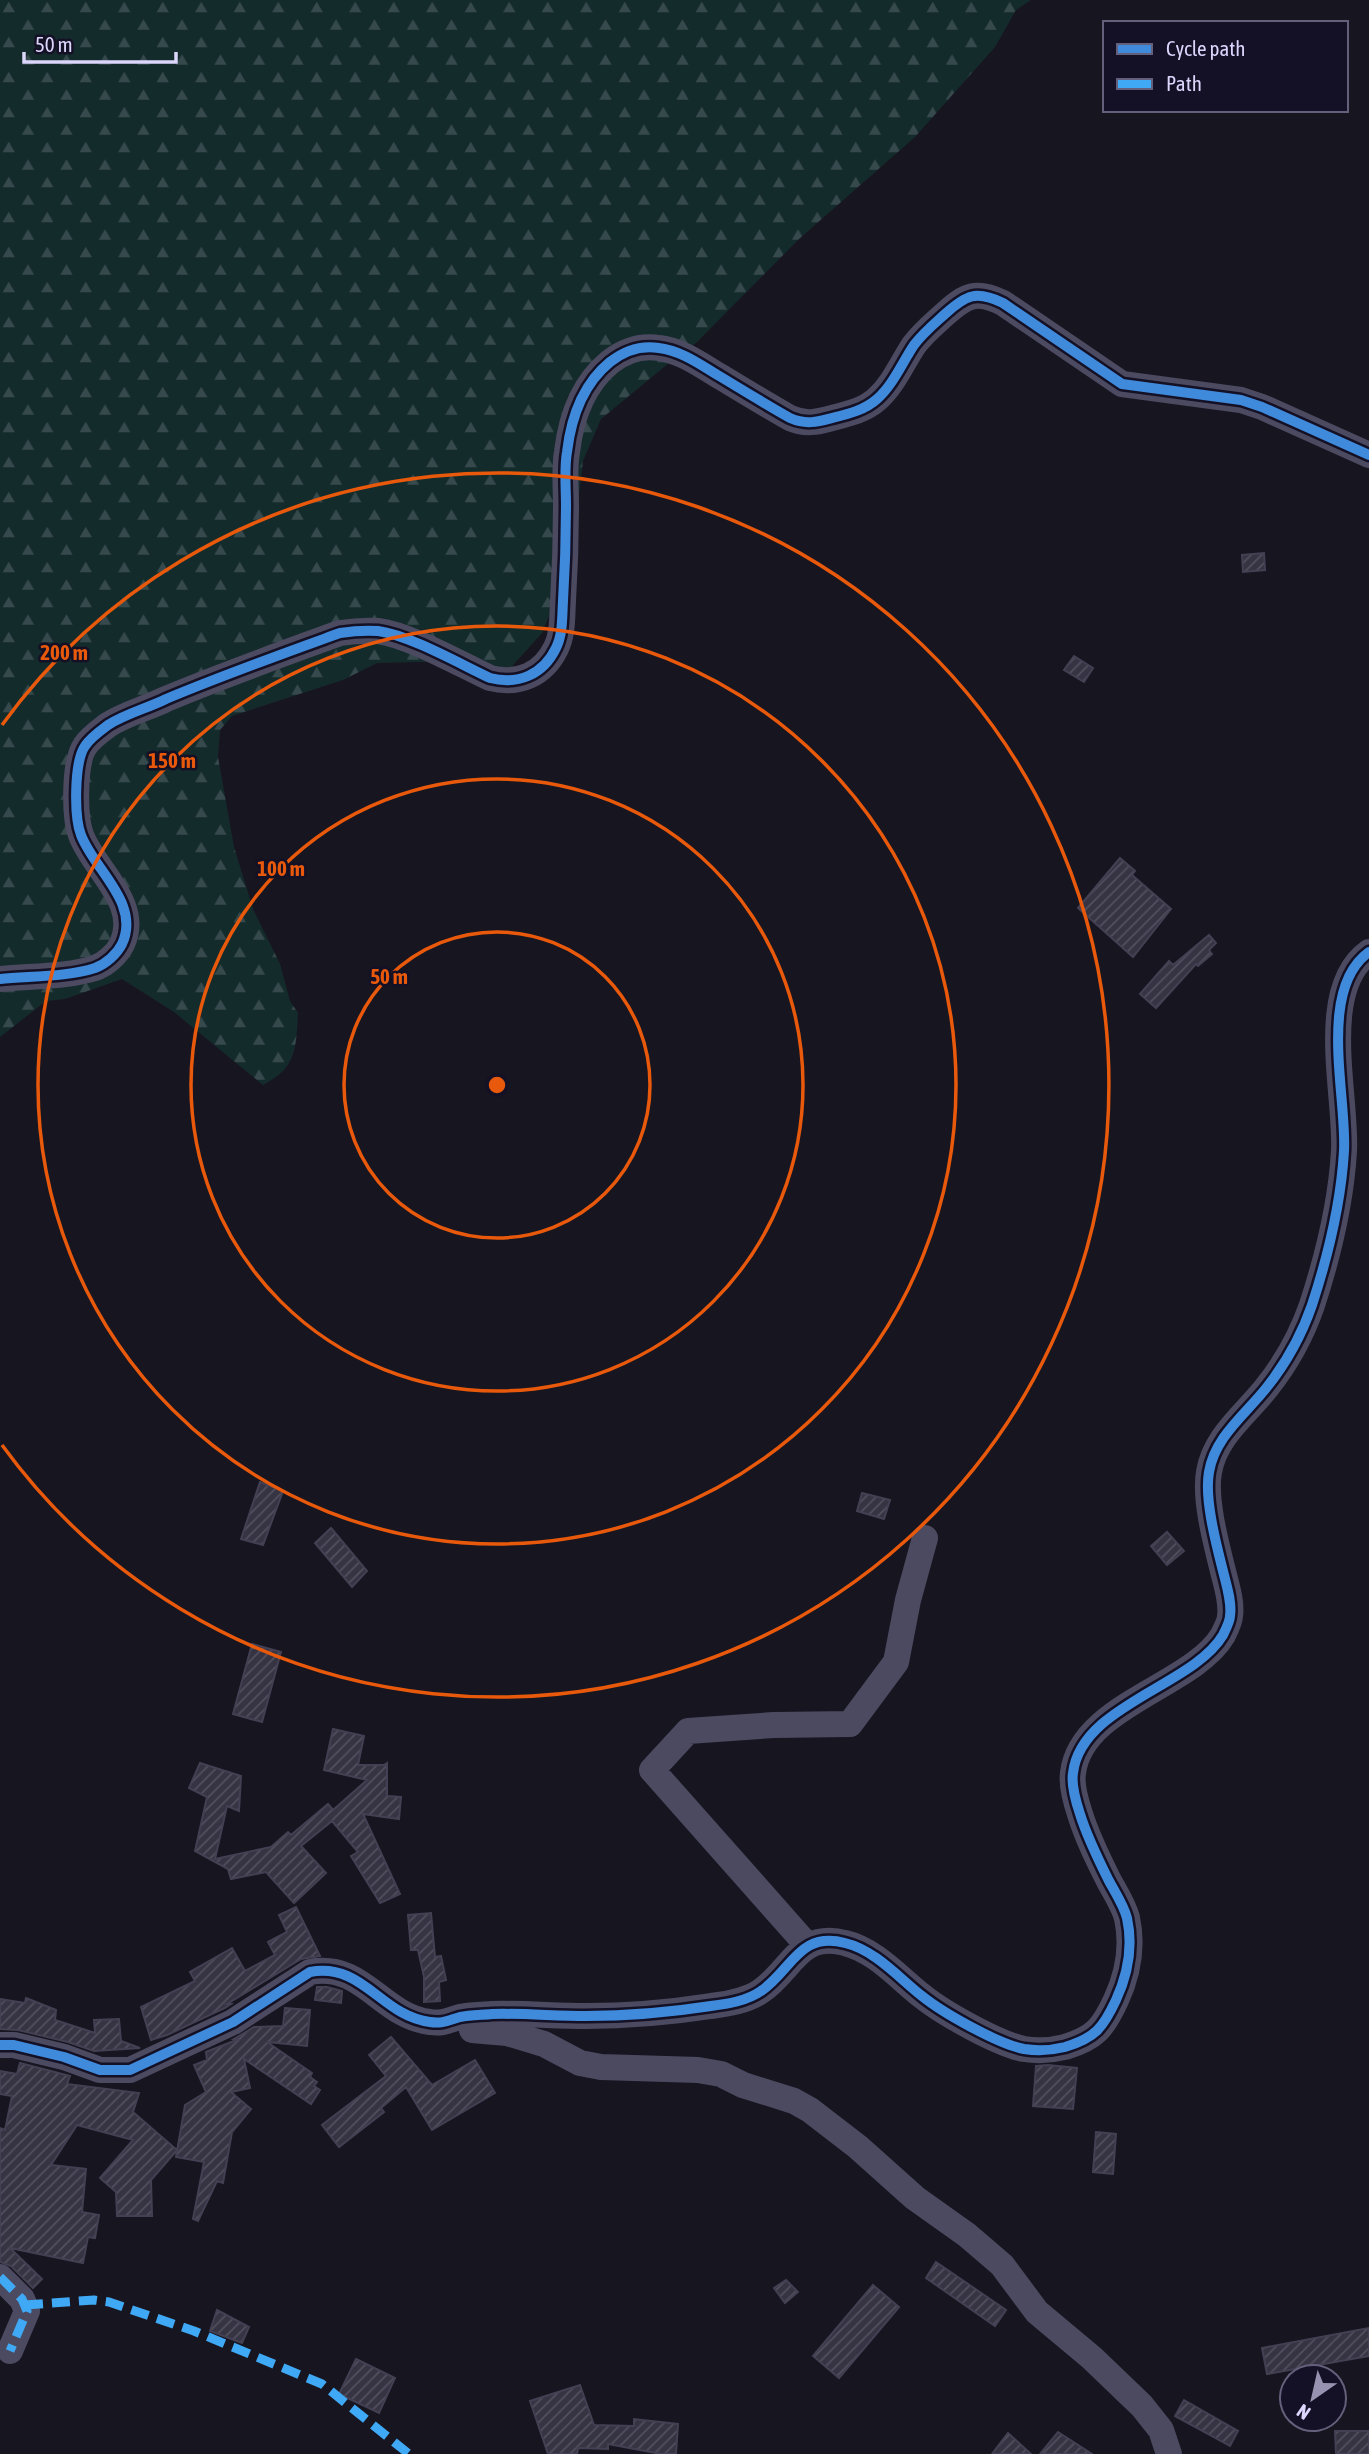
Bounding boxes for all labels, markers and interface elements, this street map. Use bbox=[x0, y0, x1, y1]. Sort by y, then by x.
scale bar bbox=[24, 21, 177, 65]
legend bbox=[1103, 21, 1348, 112]
text: 50 m bbox=[35, 32, 73, 56]
text: Cycle path bbox=[1166, 36, 1245, 60]
text: Path bbox=[1166, 71, 1202, 95]
text: 200 m bbox=[40, 640, 88, 664]
text: 150 m bbox=[148, 748, 196, 772]
text: 100 m bbox=[257, 856, 305, 880]
text: 50 m bbox=[370, 964, 408, 988]
centre of rings bbox=[485, 1073, 509, 1097]
north arrow bbox=[1278, 2363, 1348, 2433]
text: N bbox=[1293, 2400, 1314, 2424]

